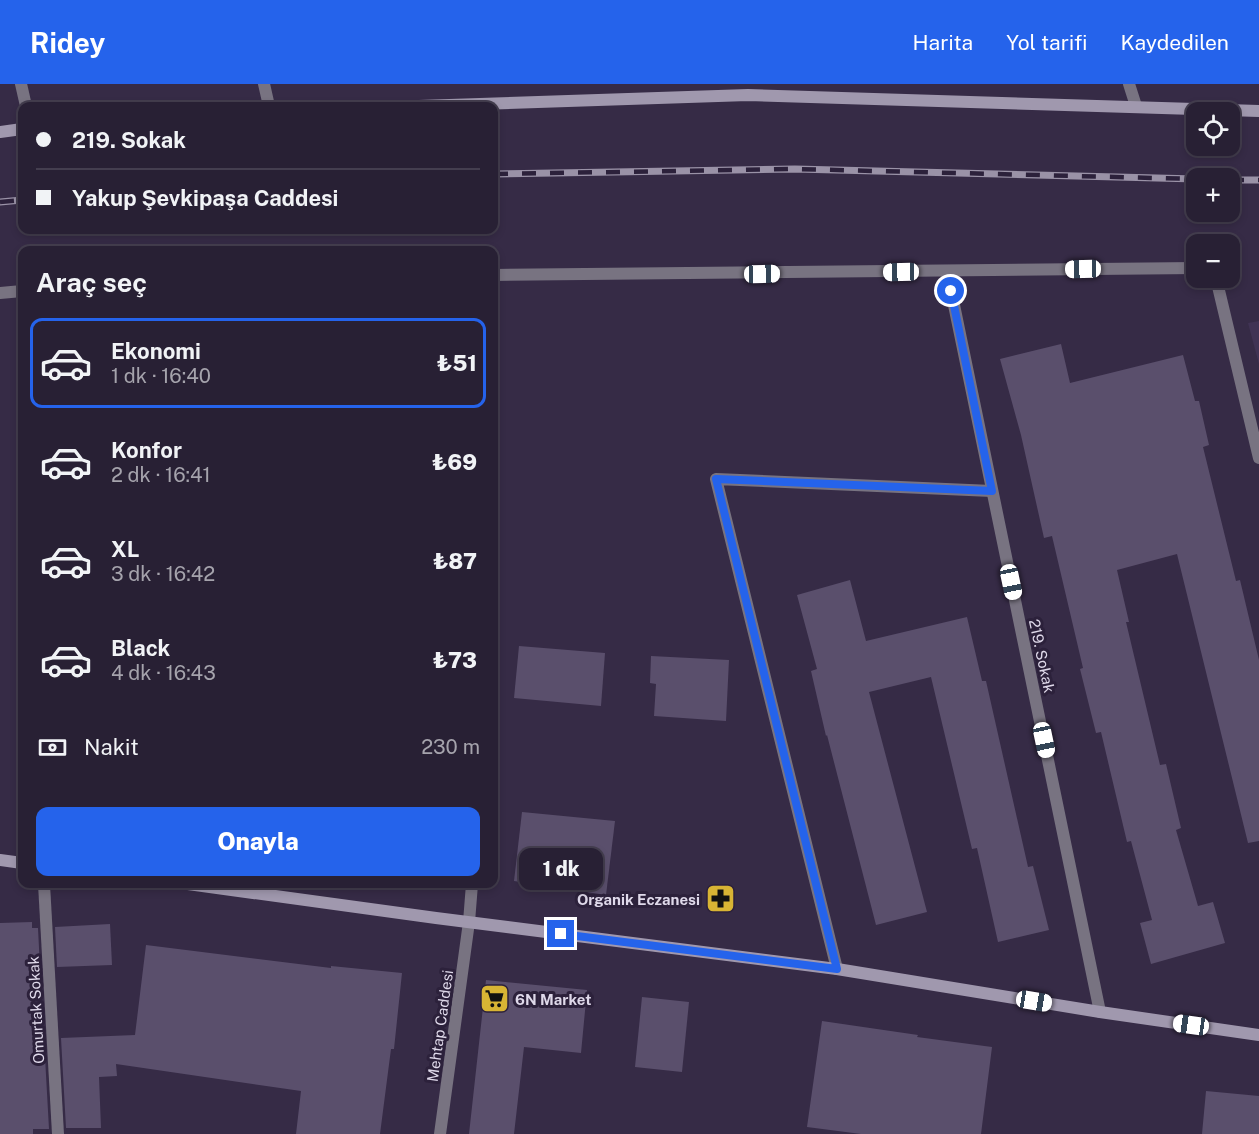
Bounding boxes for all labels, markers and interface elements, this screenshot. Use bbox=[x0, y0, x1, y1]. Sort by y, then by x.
text: Ridey bbox=[30, 26, 105, 59]
text: Harita bbox=[913, 30, 973, 55]
text: Yol tarifi bbox=[1006, 30, 1087, 55]
text: Kaydedilen bbox=[1120, 30, 1229, 55]
map controls bbox=[1186, 102, 1240, 288]
button: locate bbox=[1186, 102, 1240, 156]
text: 219. Sokak bbox=[72, 127, 186, 153]
button: + bbox=[1186, 168, 1240, 222]
text: Yakup Şevkipaşa Caddesi bbox=[72, 185, 338, 211]
button: − bbox=[1186, 234, 1240, 288]
car bbox=[1065, 260, 1101, 278]
car bbox=[883, 263, 919, 281]
car bbox=[744, 265, 780, 283]
text: Araç seç bbox=[36, 266, 147, 298]
route start bbox=[937, 277, 964, 304]
icon: car bbox=[39, 336, 93, 390]
text: Ekonomi bbox=[111, 338, 201, 364]
text: ₺51 bbox=[437, 350, 477, 376]
text: 1 dk · 16:40 bbox=[111, 364, 211, 388]
icon: car bbox=[39, 435, 93, 489]
text: Konfor bbox=[111, 437, 182, 463]
text: ₺69 bbox=[432, 449, 477, 475]
text: 2 dk · 16:41 bbox=[111, 463, 211, 487]
icon: car bbox=[39, 534, 93, 588]
text: XL bbox=[111, 536, 139, 562]
text: ₺87 bbox=[433, 548, 477, 574]
text: 3 dk · 16:42 bbox=[111, 562, 215, 586]
car bbox=[998, 563, 1024, 601]
street label: 219. Sokak bbox=[1026, 618, 1058, 694]
icon: car bbox=[39, 633, 93, 687]
text: Black bbox=[111, 635, 170, 661]
text: ₺73 bbox=[433, 647, 477, 673]
text: 4 dk · 16:43 bbox=[111, 661, 216, 685]
car bbox=[1031, 721, 1057, 759]
icon: cash bbox=[36, 731, 69, 764]
text: Nakit bbox=[84, 734, 139, 760]
text: 230 m bbox=[421, 735, 480, 759]
button: Onayla bbox=[36, 807, 480, 876]
callout: 1 dk bbox=[519, 847, 603, 889]
text: 1 dk bbox=[542, 857, 580, 881]
pharmacy icon: Organik Eczanesi bbox=[705, 883, 737, 915]
place label: Organik Eczanesi bbox=[577, 891, 700, 908]
route end bbox=[547, 920, 574, 947]
street label: Omurtak Sokak bbox=[25, 956, 47, 1064]
street label: Mehtap Caddesi bbox=[424, 969, 456, 1083]
supermarket icon: 6N Market bbox=[478, 983, 510, 1015]
car bbox=[1015, 989, 1053, 1013]
place label: 6N Market bbox=[515, 991, 591, 1008]
car bbox=[1172, 1014, 1210, 1036]

